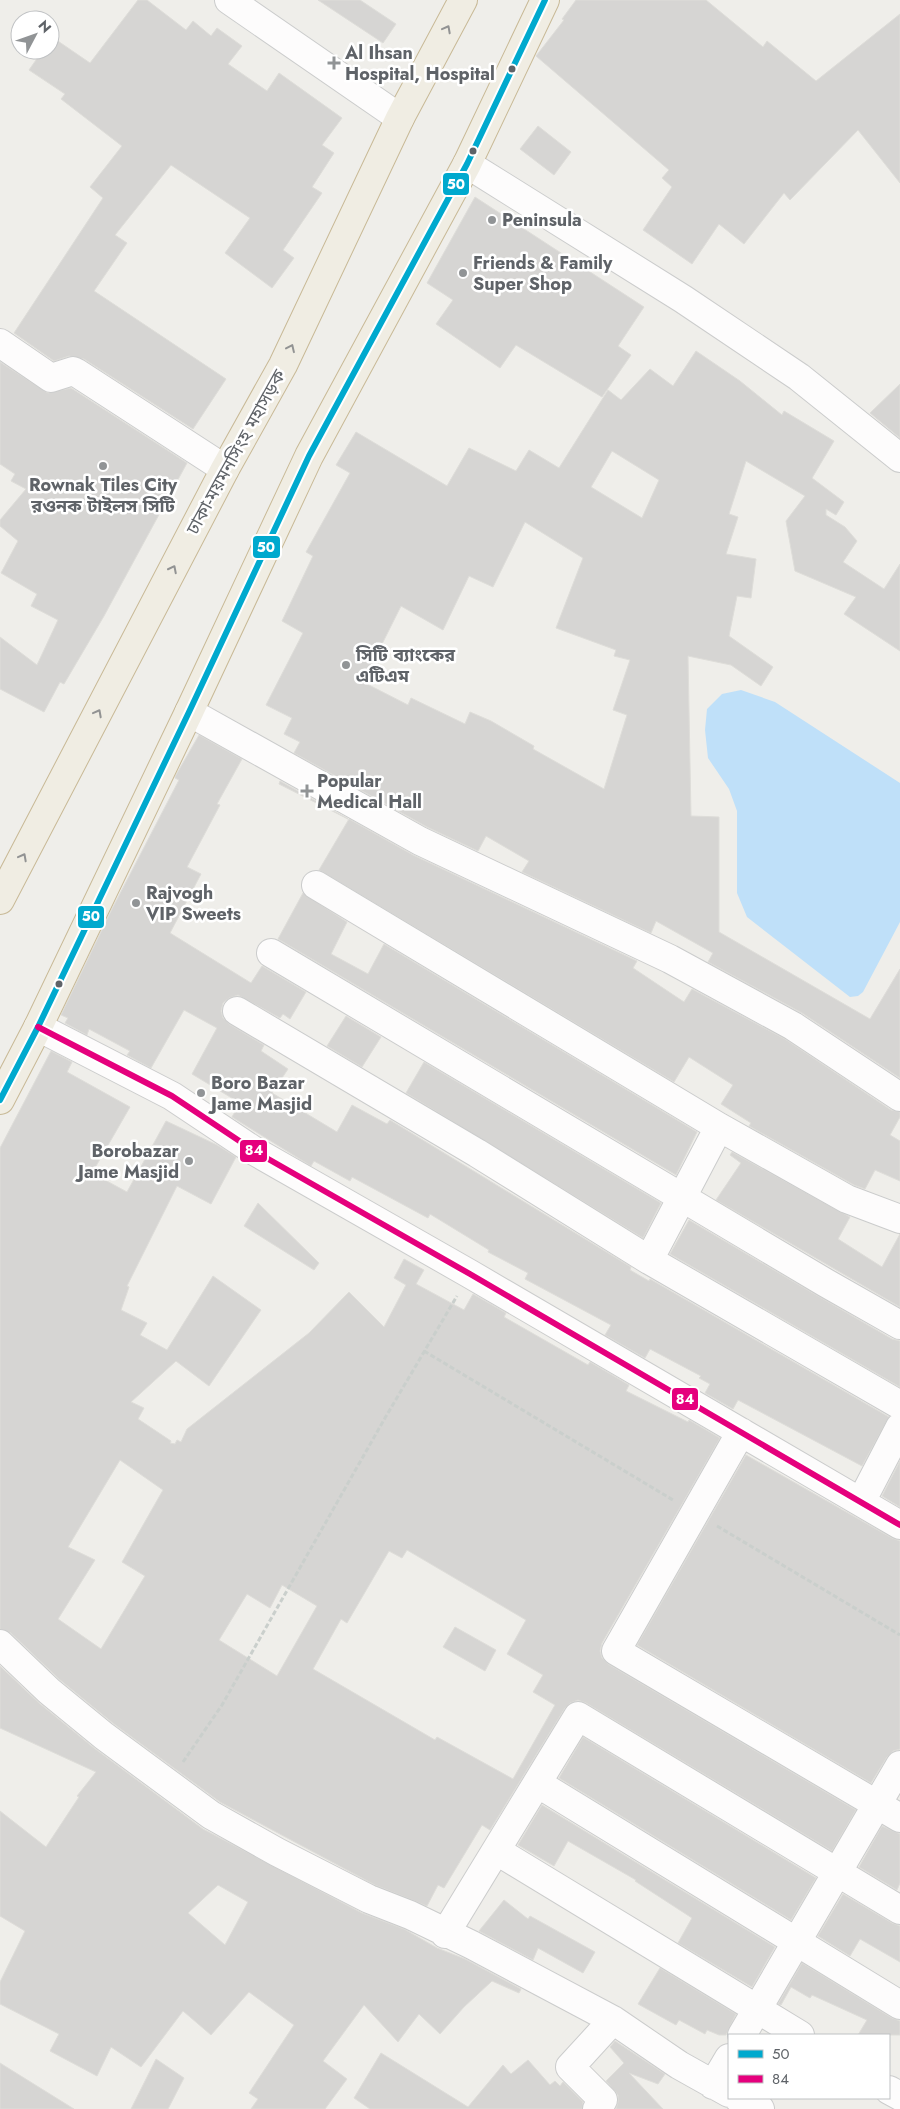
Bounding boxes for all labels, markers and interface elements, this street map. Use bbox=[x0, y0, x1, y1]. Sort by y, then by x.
north arrow bbox=[10, 10, 60, 60]
text: N bbox=[34, 16, 56, 37]
one-way arrow bbox=[441, 25, 451, 34]
place label: Al Ihsan Hospital, Hospital bbox=[344, 40, 495, 87]
marker: Al Ihsan Hospital, Hospital bbox=[327, 56, 341, 70]
unlabelled marker bbox=[507, 64, 517, 74]
unlabelled marker bbox=[468, 146, 478, 156]
line badge: 50 bbox=[442, 172, 470, 196]
text: 50 bbox=[447, 174, 465, 194]
place label: Peninsula bbox=[502, 207, 582, 233]
marker: Peninsula bbox=[486, 214, 498, 226]
place label: Friends & Family Super Shop bbox=[473, 250, 613, 297]
marker: Friends & Family Super Shop bbox=[457, 267, 469, 279]
one-way arrow bbox=[285, 344, 296, 353]
street label: ঢাকা-ময়মনসিংহ মহাসড়ক bbox=[179, 364, 292, 540]
marker: Rownak Tiles City রওনক টাইলস সিটি bbox=[97, 460, 109, 472]
place label: Rownak Tiles City রওনক টাইলস সিটি bbox=[29, 472, 178, 519]
line badge: 50 bbox=[252, 535, 281, 559]
text: 50 bbox=[257, 537, 275, 557]
one-way arrow bbox=[167, 565, 177, 574]
place label: সিটি ব্যাংকের এটিএম bbox=[355, 642, 456, 689]
marker: সিটি ব্যাংকের এটিএম bbox=[340, 659, 352, 671]
one-way arrow bbox=[92, 709, 102, 718]
place label: Popular Medical Hall bbox=[317, 768, 422, 815]
marker: Popular Medical Hall bbox=[301, 785, 313, 797]
one-way arrow bbox=[17, 853, 27, 862]
place label: Rajvogh VIP Sweets bbox=[145, 880, 241, 927]
marker: Rajvogh VIP Sweets bbox=[130, 897, 142, 909]
line badge: 50 bbox=[77, 905, 105, 929]
text: 50 bbox=[82, 906, 100, 926]
unlabelled marker bbox=[54, 979, 64, 989]
place label: Boro Bazar Jame Masjid bbox=[208, 1070, 312, 1117]
marker: Boro Bazar Jame Masjid bbox=[195, 1087, 207, 1099]
place label: Borobazar Jame Masjid bbox=[75, 1138, 180, 1185]
line badge: 84 bbox=[239, 1139, 268, 1163]
text: 84 bbox=[245, 1140, 263, 1160]
marker: Borobazar Jame Masjid bbox=[183, 1155, 195, 1167]
line badge: 84 bbox=[671, 1387, 699, 1411]
text: 84 bbox=[676, 1389, 694, 1409]
legend bbox=[728, 2034, 890, 2099]
text: 50 bbox=[772, 2043, 789, 2065]
text: 84 bbox=[772, 2068, 789, 2090]

